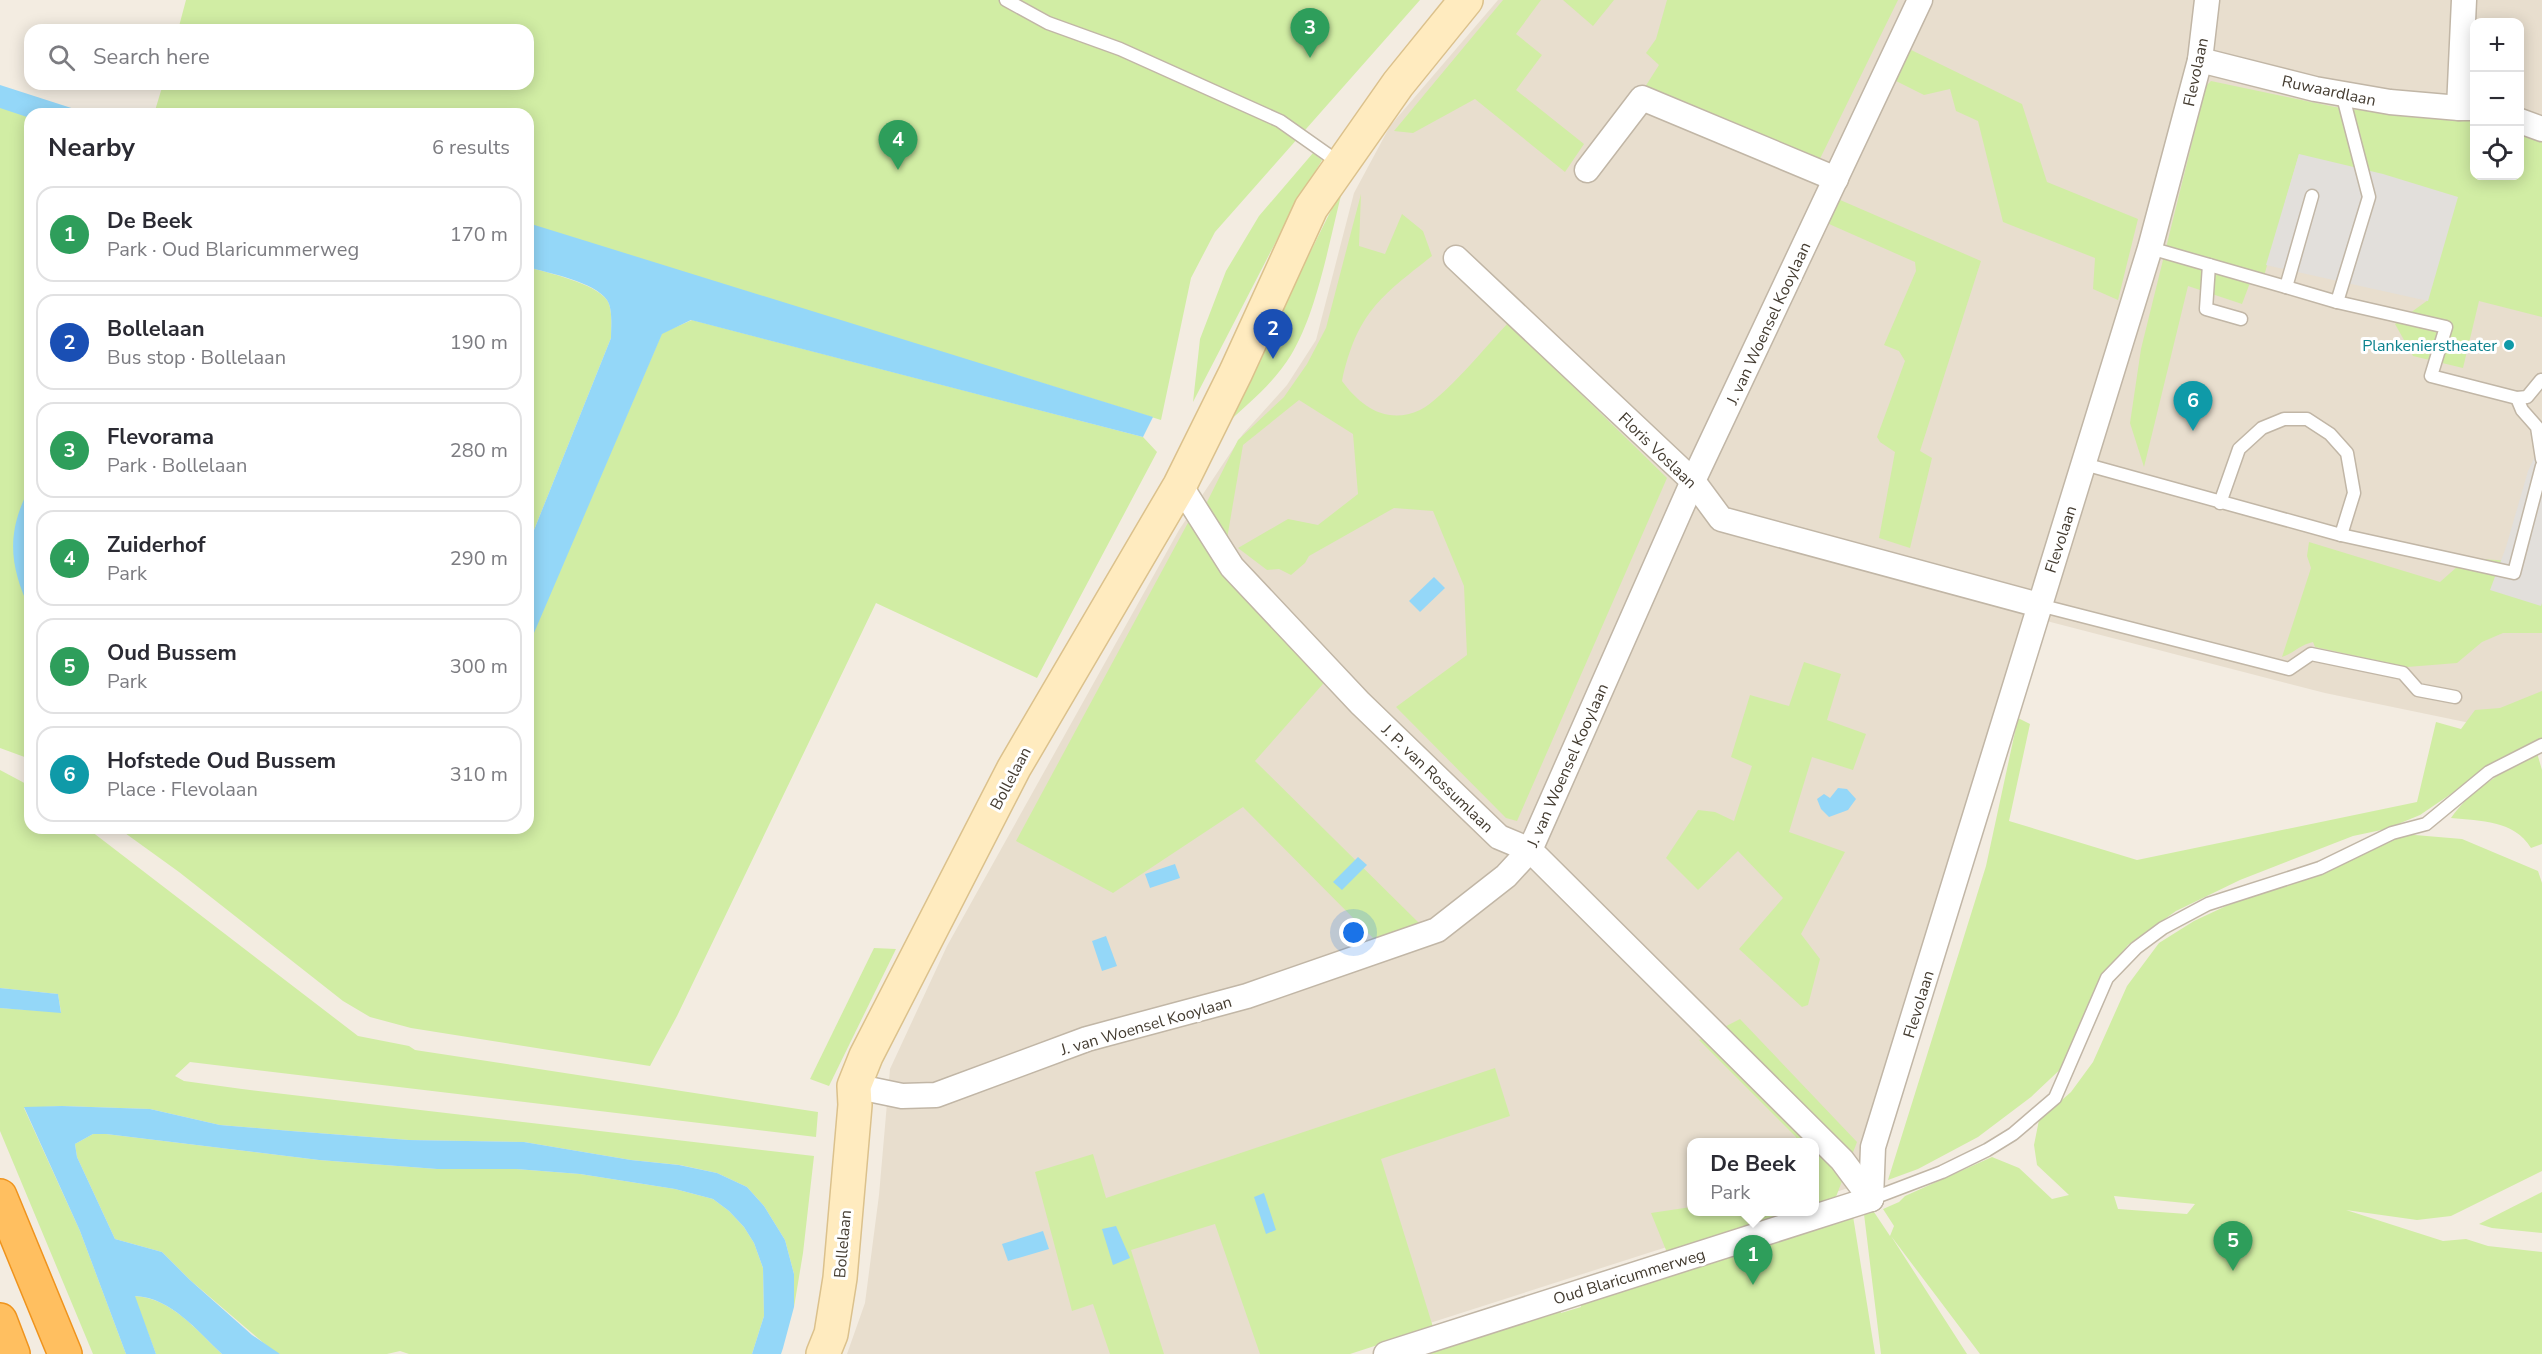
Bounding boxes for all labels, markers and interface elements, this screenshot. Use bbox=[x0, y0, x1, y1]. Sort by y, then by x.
pin: 3 bbox=[1290, 8, 1330, 58]
map controls bbox=[2470, 18, 2524, 180]
button: + bbox=[2470, 18, 2524, 72]
search box bbox=[24, 24, 534, 90]
street label: Flevolaan bbox=[2178, 36, 2214, 109]
icon: search bbox=[45, 41, 78, 74]
text: Search here bbox=[93, 42, 210, 72]
street label: Ruwaardlaan bbox=[2280, 70, 2378, 112]
button: − bbox=[2470, 72, 2524, 126]
pin: 4 bbox=[878, 120, 918, 170]
button: locate bbox=[2470, 126, 2524, 180]
text: Nearby bbox=[48, 130, 135, 165]
text: 6 results bbox=[432, 134, 510, 161]
text: De Beek bbox=[107, 206, 192, 236]
text: 1 bbox=[64, 221, 76, 248]
text: 170 m bbox=[450, 221, 508, 248]
text: Park · Oud Blaricummerweg bbox=[107, 236, 359, 263]
street label: J. van Woensel Kooylaan bbox=[1721, 238, 1816, 409]
pin: 2 bbox=[1254, 310, 1292, 359]
text: Bollelaan bbox=[107, 314, 205, 344]
text: 2 bbox=[64, 329, 76, 356]
text: 190 m bbox=[450, 329, 508, 356]
place label: Plankenierstheater bbox=[2362, 335, 2497, 357]
marker: Plankenierstheater bbox=[2502, 338, 2516, 352]
text: Bus stop · Bollelaan bbox=[107, 344, 286, 371]
pin: 6 bbox=[2174, 382, 2212, 431]
street label: Floris Voslaan bbox=[1613, 408, 1701, 494]
text: Flevorama bbox=[107, 422, 214, 452]
text: 3 bbox=[64, 437, 76, 464]
text: 280 m bbox=[450, 437, 508, 464]
text: Park · Bollelaan bbox=[107, 452, 247, 479]
street label: Flevolaan bbox=[2040, 503, 2082, 576]
text: Zuiderhof bbox=[107, 530, 206, 560]
text: 4 bbox=[64, 545, 76, 572]
text: 290 m bbox=[450, 545, 508, 572]
text: Park bbox=[107, 560, 147, 587]
text: Oud Bussem bbox=[107, 638, 237, 668]
text: 5 bbox=[64, 653, 76, 680]
text: 300 m bbox=[450, 653, 508, 680]
text: Park bbox=[107, 668, 147, 695]
street label: J. van Woensel Kooylaan bbox=[1521, 680, 1614, 852]
street label: J. P. van Rossumlaan bbox=[1376, 719, 1498, 838]
street label: Bollelaan bbox=[985, 743, 1037, 814]
text: Hofstede Oud Bussem bbox=[107, 746, 336, 776]
text: 6 bbox=[64, 761, 76, 788]
text: 310 m bbox=[450, 761, 508, 788]
text: Place · Flevolaan bbox=[107, 776, 258, 803]
your location bbox=[1339, 918, 1368, 947]
street label: Flevolaan bbox=[1898, 968, 1940, 1041]
street label: J. van Woensel Kooylaan bbox=[1057, 991, 1234, 1061]
popup bbox=[1687, 1138, 1819, 1216]
text: De Beek bbox=[1710, 1149, 1796, 1179]
text: Park bbox=[1710, 1179, 1750, 1206]
street label: Bollelaan bbox=[829, 1209, 857, 1279]
pin: 5 bbox=[2214, 1222, 2252, 1271]
pin: 1 bbox=[1734, 1236, 1772, 1285]
street label: Oud Blaricummerweg bbox=[1551, 1243, 1708, 1311]

